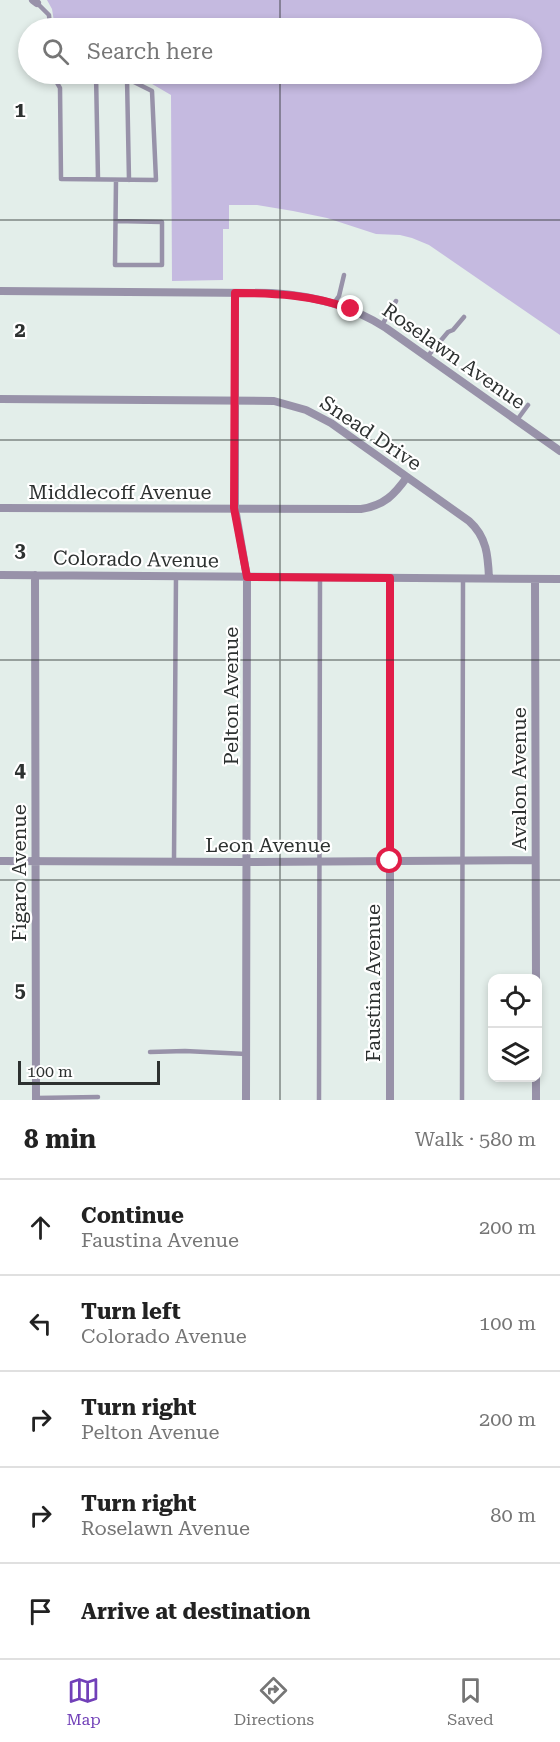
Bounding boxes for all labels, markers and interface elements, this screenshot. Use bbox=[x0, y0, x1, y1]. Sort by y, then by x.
search box bbox=[18, 18, 542, 84]
icon: search bbox=[39, 35, 72, 68]
text: Search here bbox=[87, 39, 213, 64]
text: 1 bbox=[14, 98, 26, 122]
route end bbox=[337, 295, 363, 321]
street label: Roselawn Avenue bbox=[378, 298, 530, 414]
text: 2 bbox=[14, 318, 26, 342]
street label: Snead Drive bbox=[316, 390, 426, 476]
street label: Middlecoff Avenue bbox=[29, 480, 211, 504]
text: 3 bbox=[14, 538, 26, 562]
street label: Colorado Avenue bbox=[53, 546, 219, 572]
street label: Pelton Avenue bbox=[219, 627, 243, 765]
street label: Avalon Avenue bbox=[507, 707, 531, 851]
text: 4 bbox=[14, 758, 26, 782]
street label: Figaro Avenue bbox=[7, 804, 31, 942]
street label: Leon Avenue bbox=[205, 833, 331, 857]
route start bbox=[376, 847, 402, 873]
street label: Faustina Avenue bbox=[361, 904, 385, 1062]
map controls bbox=[488, 974, 542, 1082]
button: locate bbox=[488, 974, 542, 1028]
text: 5 bbox=[14, 978, 26, 1002]
button: layers bbox=[488, 1028, 542, 1082]
scale bar bbox=[18, 1058, 160, 1086]
text: 100 m bbox=[27, 1062, 73, 1081]
text: 8 min bbox=[24, 1124, 96, 1154]
text: Walk · 580 m bbox=[415, 1127, 536, 1151]
text: Continue bbox=[81, 1203, 184, 1228]
icon: ahead bbox=[24, 1211, 57, 1244]
text: 200 m bbox=[479, 1215, 536, 1239]
text: Faustina Avenue bbox=[81, 1228, 239, 1252]
text: Turn left bbox=[81, 1299, 181, 1324]
icon: left bbox=[24, 1307, 57, 1340]
text: 100 m bbox=[479, 1311, 536, 1335]
text: Colorado Avenue bbox=[81, 1324, 247, 1348]
text: Turn right bbox=[81, 1395, 196, 1420]
icon: right bbox=[24, 1403, 57, 1436]
text: 200 m bbox=[479, 1407, 536, 1431]
text: Pelton Avenue bbox=[81, 1420, 220, 1444]
text: Turn right bbox=[81, 1491, 196, 1516]
icon: right bbox=[24, 1499, 57, 1532]
text: 80 m bbox=[490, 1503, 536, 1527]
text: Roselawn Avenue bbox=[81, 1516, 250, 1540]
icon: arrive bbox=[24, 1595, 57, 1628]
text: Arrive at destination bbox=[81, 1599, 310, 1624]
tab: Map bbox=[66, 1674, 101, 1729]
tab: Directions bbox=[234, 1674, 314, 1729]
tab: Saved bbox=[447, 1674, 494, 1729]

